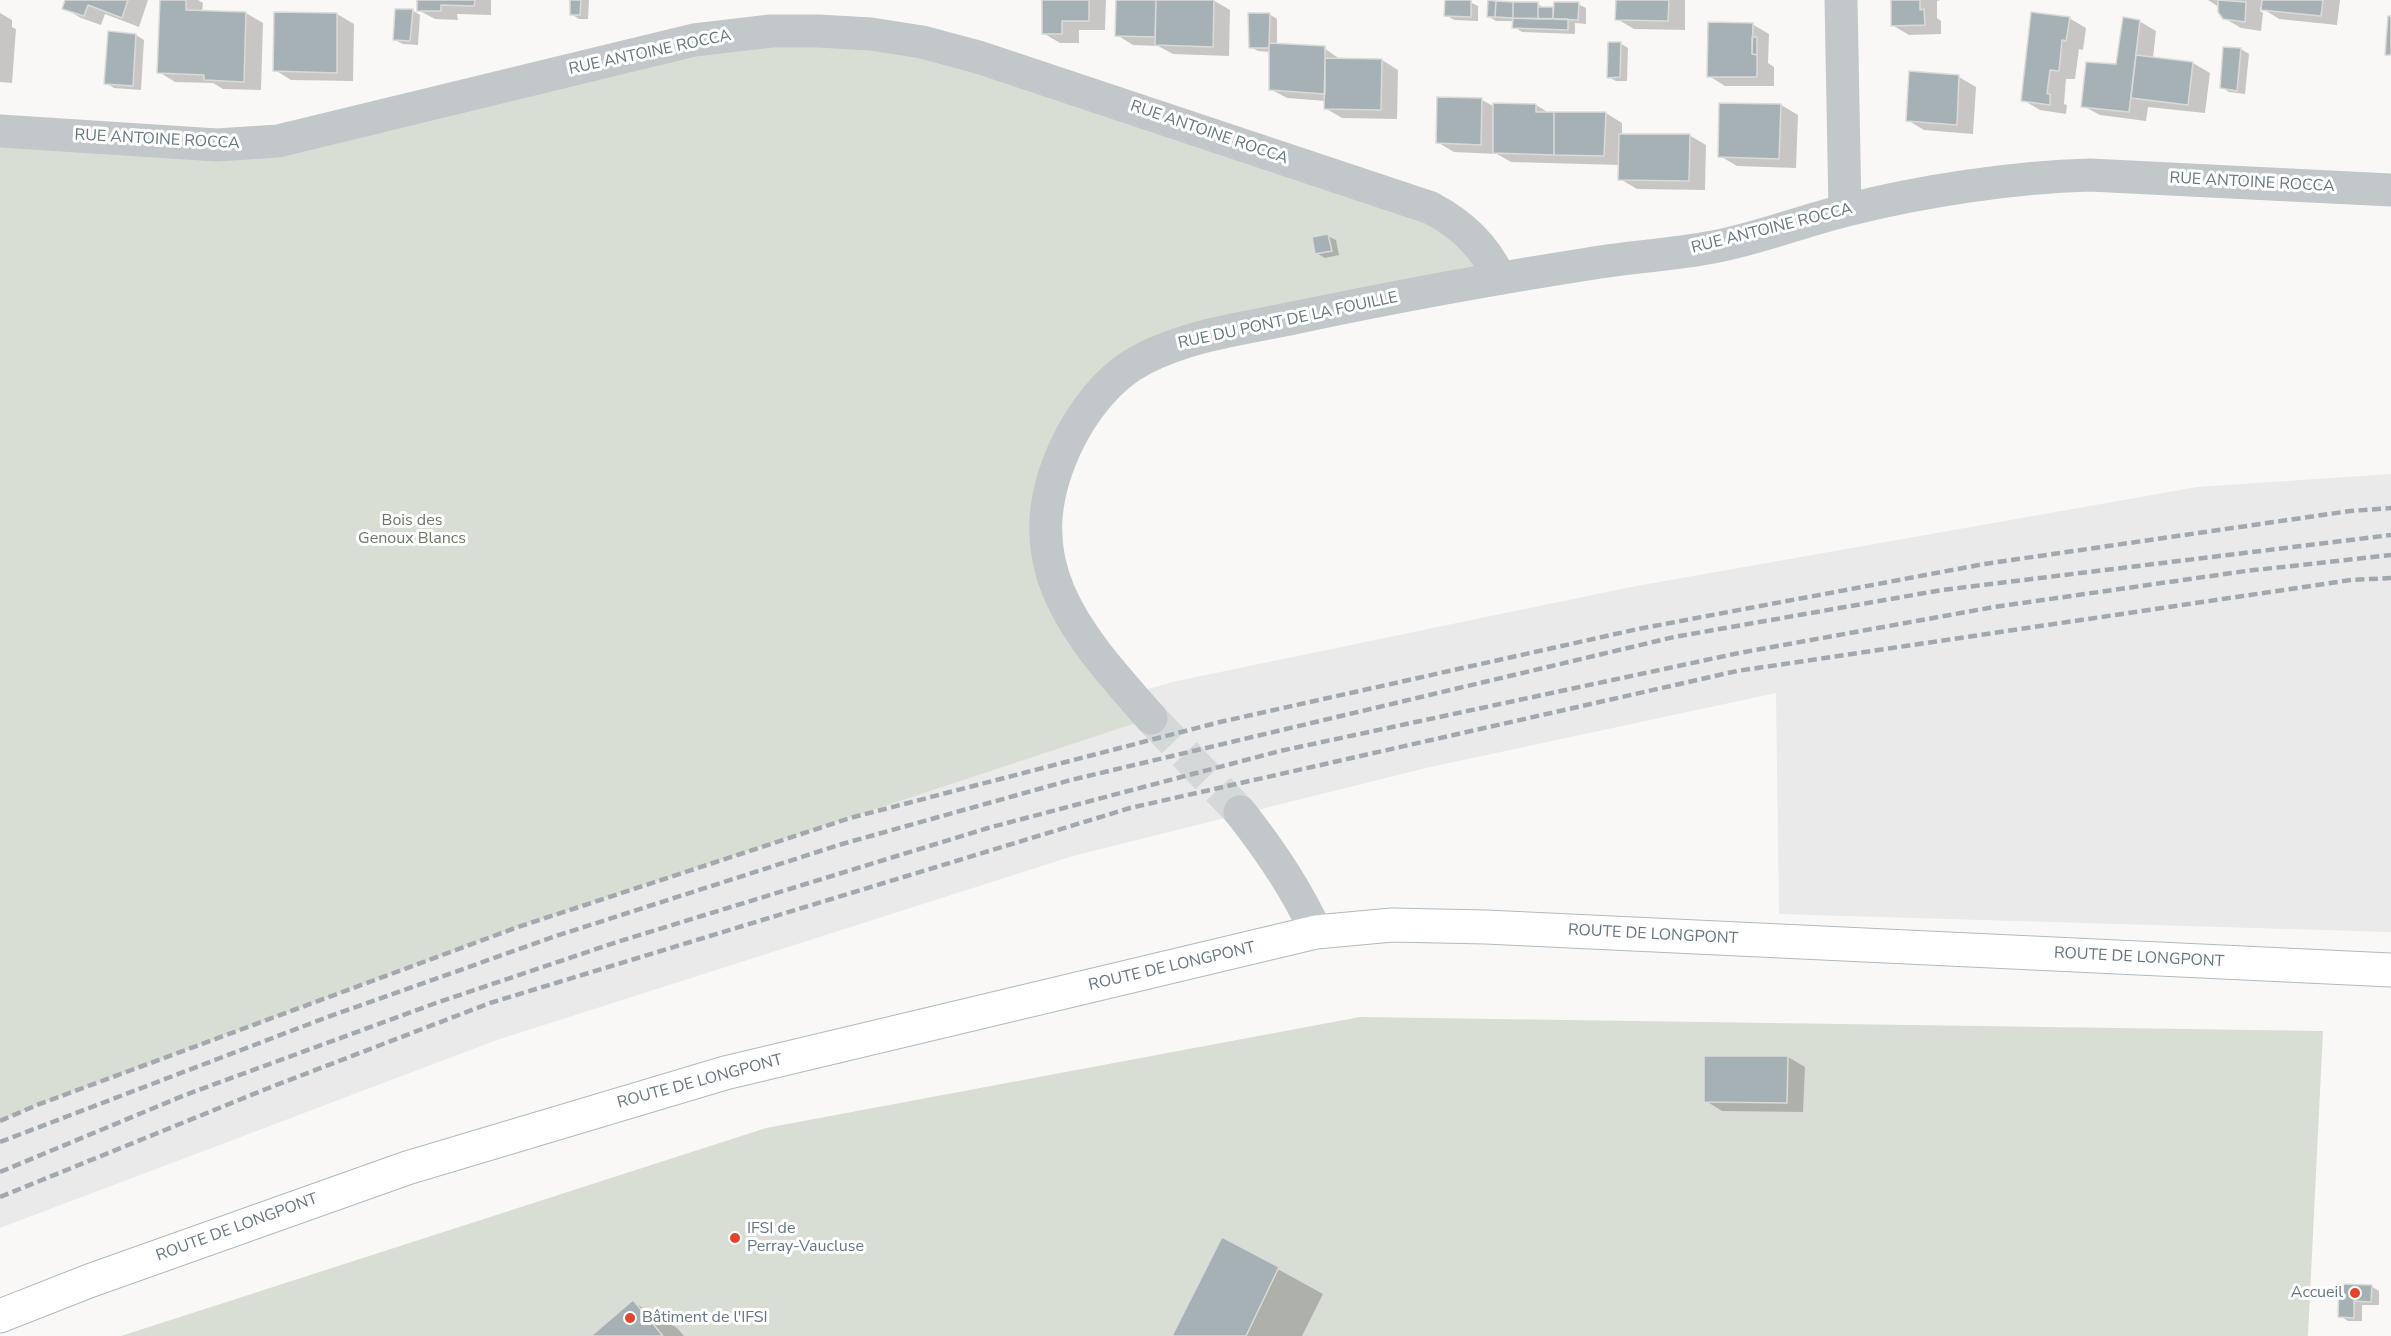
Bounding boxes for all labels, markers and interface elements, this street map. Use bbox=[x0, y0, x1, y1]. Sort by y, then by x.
street label: RUE ANTOINE ROCCA bbox=[567, 26, 733, 80]
street label: RUE ANTOINE ROCCA bbox=[1128, 97, 1290, 169]
street label: RUE ANTOINE ROCCA bbox=[74, 126, 240, 154]
street label: RUE ANTOINE ROCCA bbox=[2169, 169, 2335, 197]
street label: RUE ANTOINE ROCCA bbox=[1689, 200, 1855, 258]
street label: RUE DU PONT DE LA FOUILLE bbox=[1176, 288, 1400, 354]
park label: Bois des Genoux Blancs bbox=[358, 511, 466, 549]
street label: ROUTE DE LONGPONT bbox=[1567, 921, 1739, 949]
street label: ROUTE DE LONGPONT bbox=[1087, 938, 1257, 996]
street label: ROUTE DE LONGPONT bbox=[2053, 944, 2225, 972]
street label: ROUTE DE LONGPONT bbox=[615, 1051, 785, 1113]
street label: ROUTE DE LONGPONT bbox=[154, 1190, 320, 1266]
place label: IFSI de Perray-Vaucluse bbox=[747, 1219, 864, 1257]
marker: IFSI de Perray-Vaucluse bbox=[728, 1231, 742, 1245]
place label: Accueil bbox=[2291, 1283, 2343, 1303]
marker: Accueil bbox=[2348, 1286, 2362, 1300]
place label: Bâtiment de l'IFSI bbox=[642, 1308, 768, 1328]
marker: Bâtiment de l'IFSI bbox=[623, 1311, 637, 1325]

